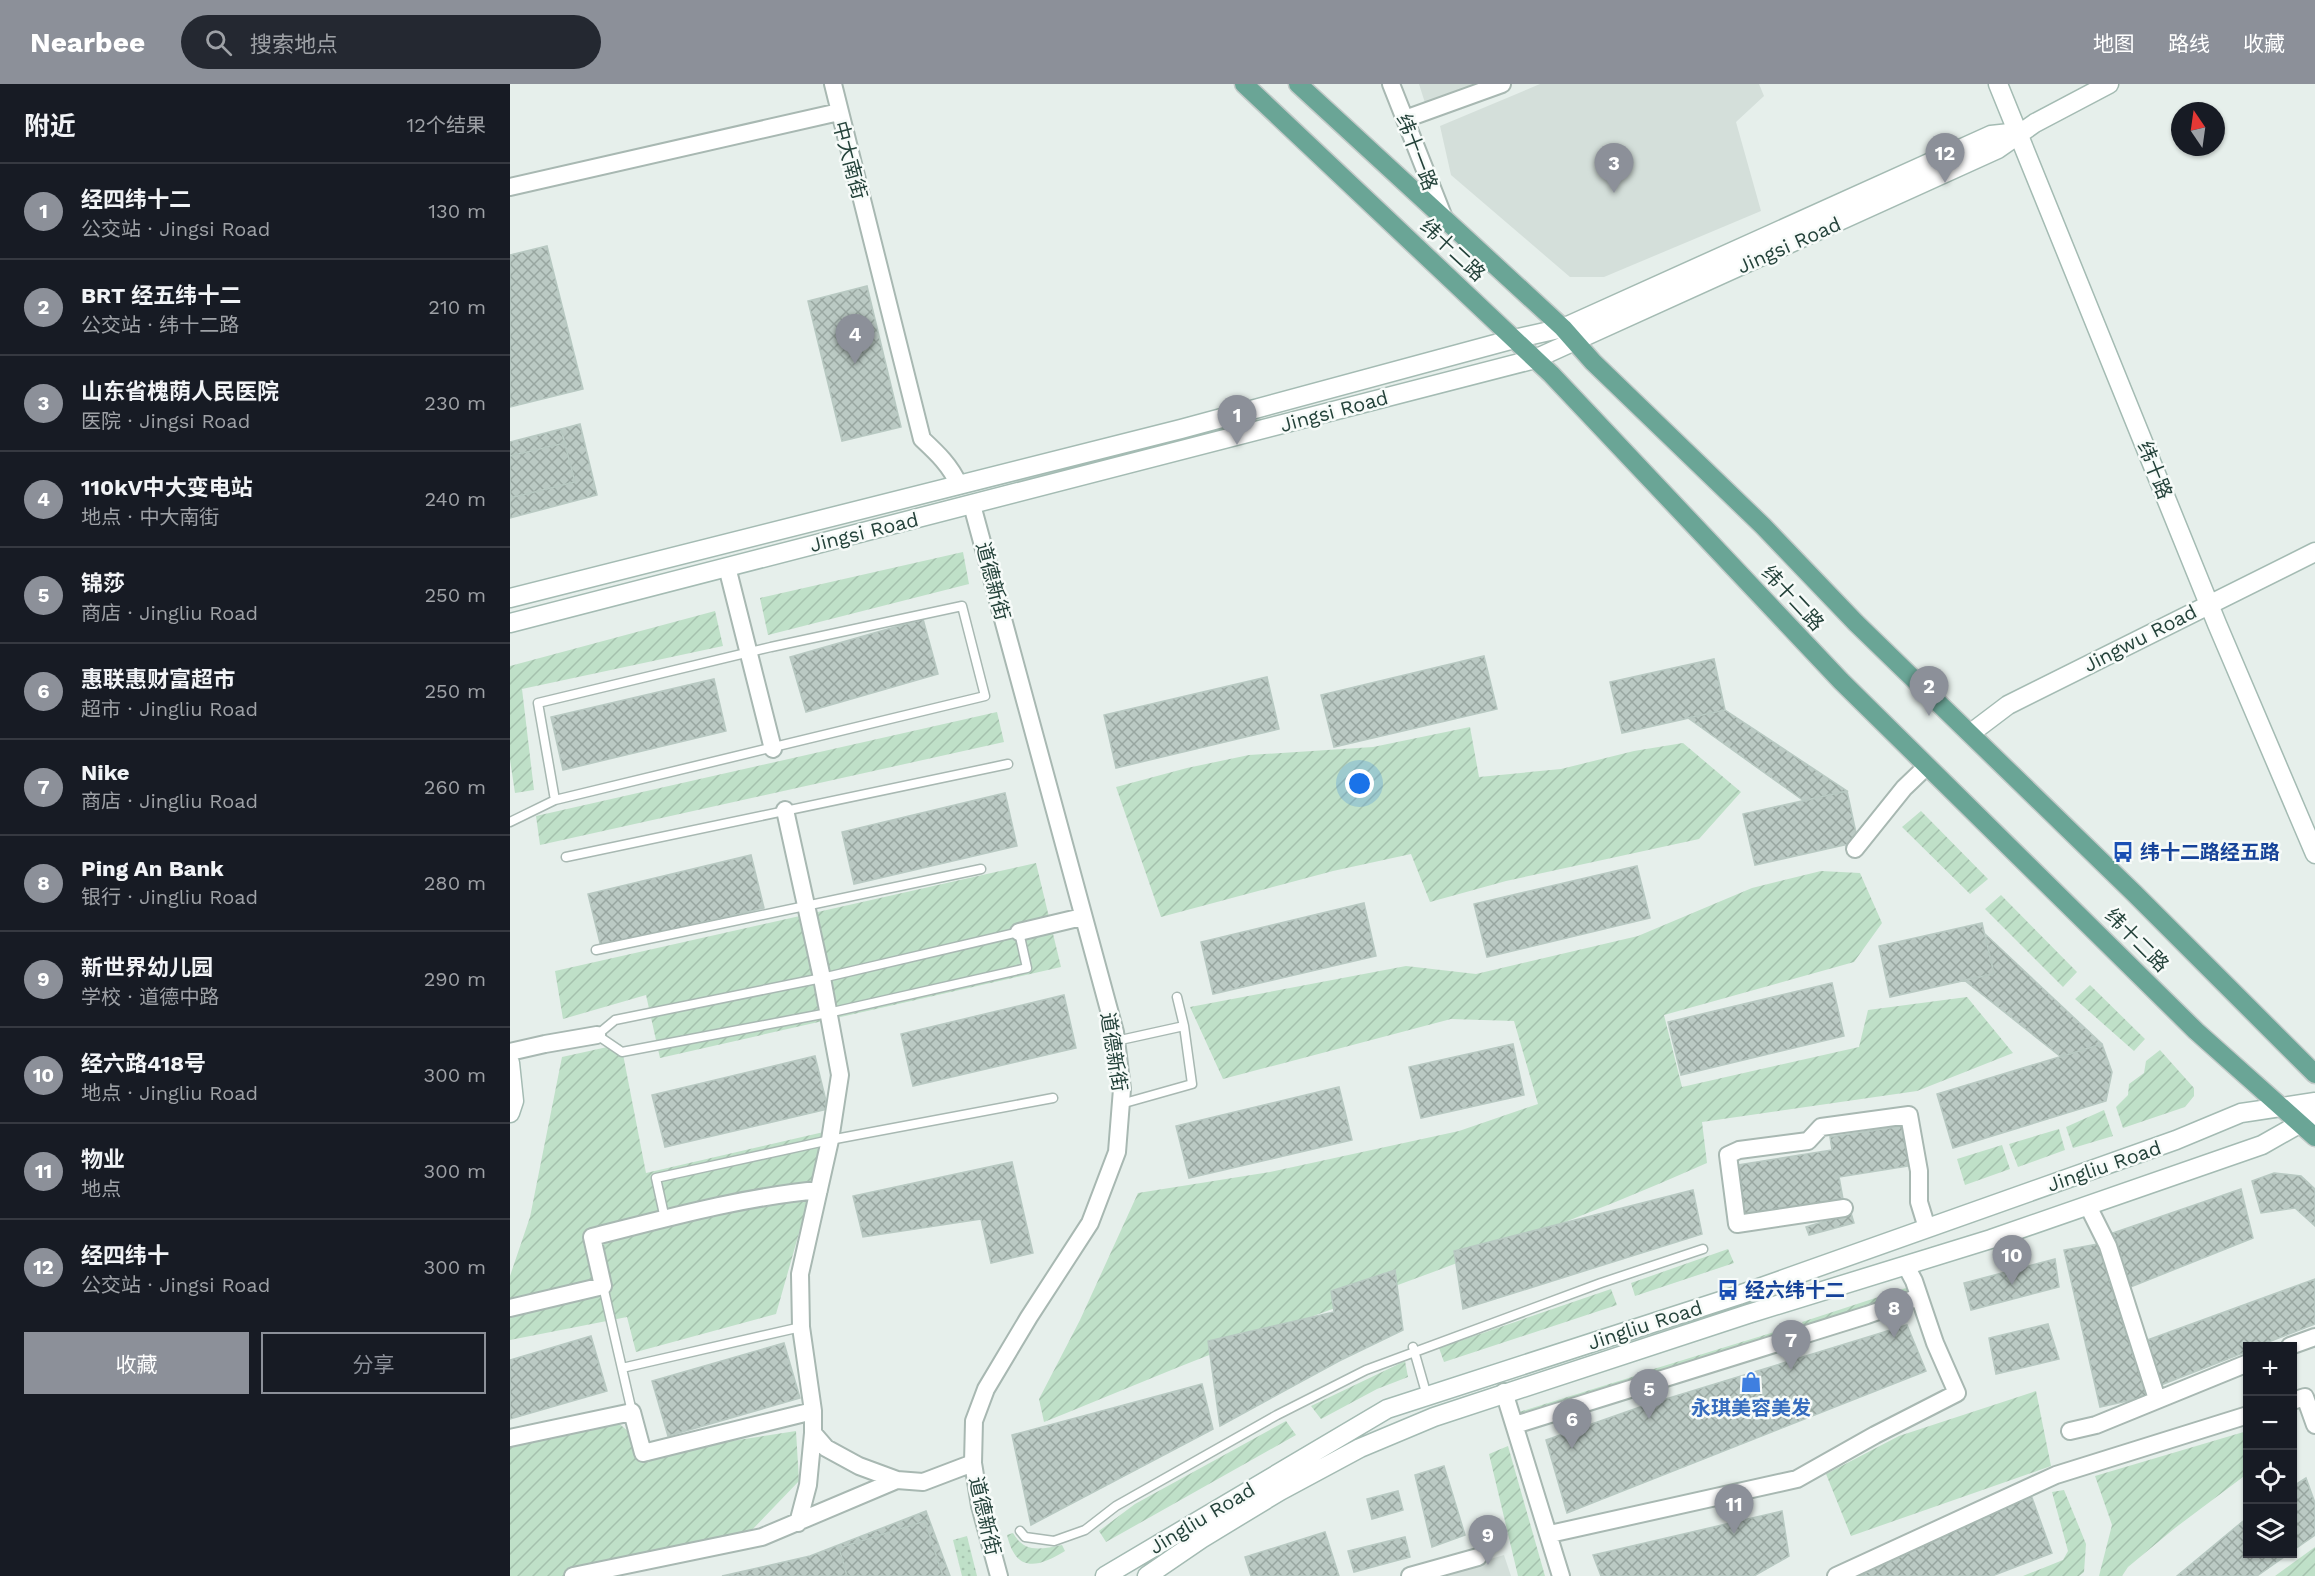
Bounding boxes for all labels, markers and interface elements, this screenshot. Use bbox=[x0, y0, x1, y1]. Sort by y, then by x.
search box bbox=[181, 15, 601, 69]
text: Nearbee bbox=[30, 26, 145, 59]
icon: search bbox=[202, 26, 235, 59]
text: 地图 bbox=[2093, 31, 2135, 56]
text: 路线 bbox=[2168, 31, 2210, 56]
text: 收藏 bbox=[2243, 31, 2285, 56]
text: 搜索地点 bbox=[250, 32, 338, 57]
north arrow bbox=[2171, 102, 2225, 156]
street label: 纬十一路 bbox=[1391, 110, 1443, 194]
text: 附近 bbox=[24, 111, 76, 141]
text: 12个结果 bbox=[407, 113, 486, 137]
street label: 中大南街 bbox=[828, 118, 872, 202]
pin: 12 bbox=[1926, 134, 1964, 183]
pin: 3 bbox=[1594, 144, 1634, 193]
text: 经四纬十二 bbox=[81, 187, 191, 212]
text: 1 bbox=[39, 199, 48, 223]
text: 130 m bbox=[428, 199, 486, 223]
street label: Jingsi Road bbox=[1733, 211, 1845, 279]
street label: 纬十二路 bbox=[1416, 214, 1490, 286]
text: 公交站 · Jingsi Road bbox=[81, 217, 270, 241]
text: BRT 经五纬十二 bbox=[81, 283, 241, 308]
text: 2 bbox=[38, 295, 49, 319]
text: 210 m bbox=[428, 295, 486, 319]
text: 公交站 · 纬十二路 bbox=[81, 313, 239, 337]
pin: 4 bbox=[836, 314, 874, 364]
text: 山东省槐荫人民医院 bbox=[81, 379, 279, 404]
street label: Jingsi Road bbox=[1277, 385, 1391, 437]
text: 3 bbox=[38, 391, 49, 415]
text: 230 m bbox=[424, 391, 486, 415]
pin: 1 bbox=[1218, 396, 1256, 445]
text: 医院 · Jingsi Road bbox=[81, 409, 250, 433]
street label: 纬十路 bbox=[2133, 438, 2177, 502]
text: 110kV中大变电站 bbox=[81, 475, 253, 500]
text: 4 bbox=[37, 487, 50, 511]
text: 240 m bbox=[424, 487, 486, 511]
text: 地点 · 中大南街 bbox=[81, 505, 219, 529]
street label: Jingsi Road bbox=[807, 507, 921, 557]
street label: 道德新街 bbox=[971, 539, 1015, 623]
street label: 纬十二路 bbox=[1757, 561, 1829, 635]
text: 锦莎 bbox=[81, 571, 125, 596]
text: 5 bbox=[38, 583, 49, 607]
text: 250 m bbox=[424, 583, 486, 607]
street label: Jingwu Road bbox=[2079, 599, 2201, 677]
text: 商店 · Jingliu Road bbox=[81, 601, 258, 625]
pin: 2 bbox=[1910, 666, 1948, 716]
text: 惠联惠财富超市 bbox=[81, 667, 235, 692]
text: 6 bbox=[37, 679, 50, 703]
text: 250 m bbox=[424, 679, 486, 703]
text: 超市 · Jingliu Road bbox=[81, 697, 258, 721]
text: Nike bbox=[81, 760, 130, 785]
your location bbox=[1345, 769, 1374, 798]
text: 7 bbox=[37, 775, 50, 799]
text: 260 m bbox=[424, 775, 486, 799]
text: 商店 · Jingliu Road bbox=[81, 789, 258, 813]
bus stop icon: 纬十二路经五路 bbox=[2111, 840, 2135, 864]
place label: 纬十二路经五路 bbox=[2140, 840, 2280, 864]
text: Ping An Bank bbox=[81, 856, 224, 881]
text: 8 bbox=[37, 871, 50, 895]
text: 280 m bbox=[424, 871, 486, 895]
text: 银行 · Jingliu Road bbox=[81, 885, 258, 909]
street label: 纬十二路 bbox=[2100, 903, 2174, 977]
text: 新世界幼儿园 bbox=[81, 955, 213, 980]
text: 9 bbox=[37, 967, 50, 991]
text: 290 m bbox=[424, 967, 486, 991]
text: 学校 · 道德中路 bbox=[81, 985, 219, 1009]
street label: 道德新街 bbox=[1096, 1011, 1132, 1093]
text: 经六路418号 bbox=[81, 1051, 206, 1076]
text: 10 bbox=[33, 1063, 54, 1087]
text: 300 m bbox=[424, 1063, 486, 1087]
text: 地点 · Jingliu Road bbox=[81, 1081, 258, 1105]
street label: Jingliu Road bbox=[2044, 1135, 2164, 1197]
text: 物业 bbox=[81, 1147, 125, 1172]
text: 11 bbox=[35, 1159, 52, 1183]
text: 300 m bbox=[424, 1159, 486, 1183]
text: 地点 bbox=[81, 1177, 121, 1201]
pin: 10 bbox=[1992, 1236, 2032, 1285]
text: 经四纬十 bbox=[81, 1243, 169, 1268]
text: 12 bbox=[33, 1255, 54, 1279]
text: 300 m bbox=[424, 1255, 486, 1279]
text: 公交站 · Jingsi Road bbox=[81, 1273, 270, 1297]
bus stop icon: 经六纬十二 bbox=[1716, 1278, 1740, 1302]
place label: 经六纬十二 bbox=[1745, 1278, 1845, 1302]
pin: 8 bbox=[1874, 1288, 1914, 1338]
street label: Jingliu Road bbox=[1585, 1295, 1705, 1355]
pin: 7 bbox=[1772, 1320, 1810, 1370]
button: 收藏 bbox=[24, 1332, 249, 1394]
button: 分享 bbox=[261, 1332, 486, 1394]
map controls bbox=[2243, 1342, 2297, 1558]
button: + bbox=[2243, 1342, 2297, 1396]
pin: 5 bbox=[1630, 1370, 1668, 1419]
shop icon: 永琪美容美发 bbox=[1739, 1370, 1763, 1394]
place label: 永琪美容美发 bbox=[1691, 1396, 1811, 1420]
button: − bbox=[2243, 1396, 2297, 1450]
pin: 6 bbox=[1552, 1400, 1592, 1449]
button: locate bbox=[2243, 1450, 2297, 1504]
street label: 道德新街 bbox=[964, 1474, 1006, 1558]
street label: Jingliu Road bbox=[1145, 1477, 1259, 1559]
pin: 11 bbox=[1714, 1484, 1754, 1534]
button: layers bbox=[2243, 1504, 2297, 1558]
pin: 9 bbox=[1468, 1516, 1508, 1565]

